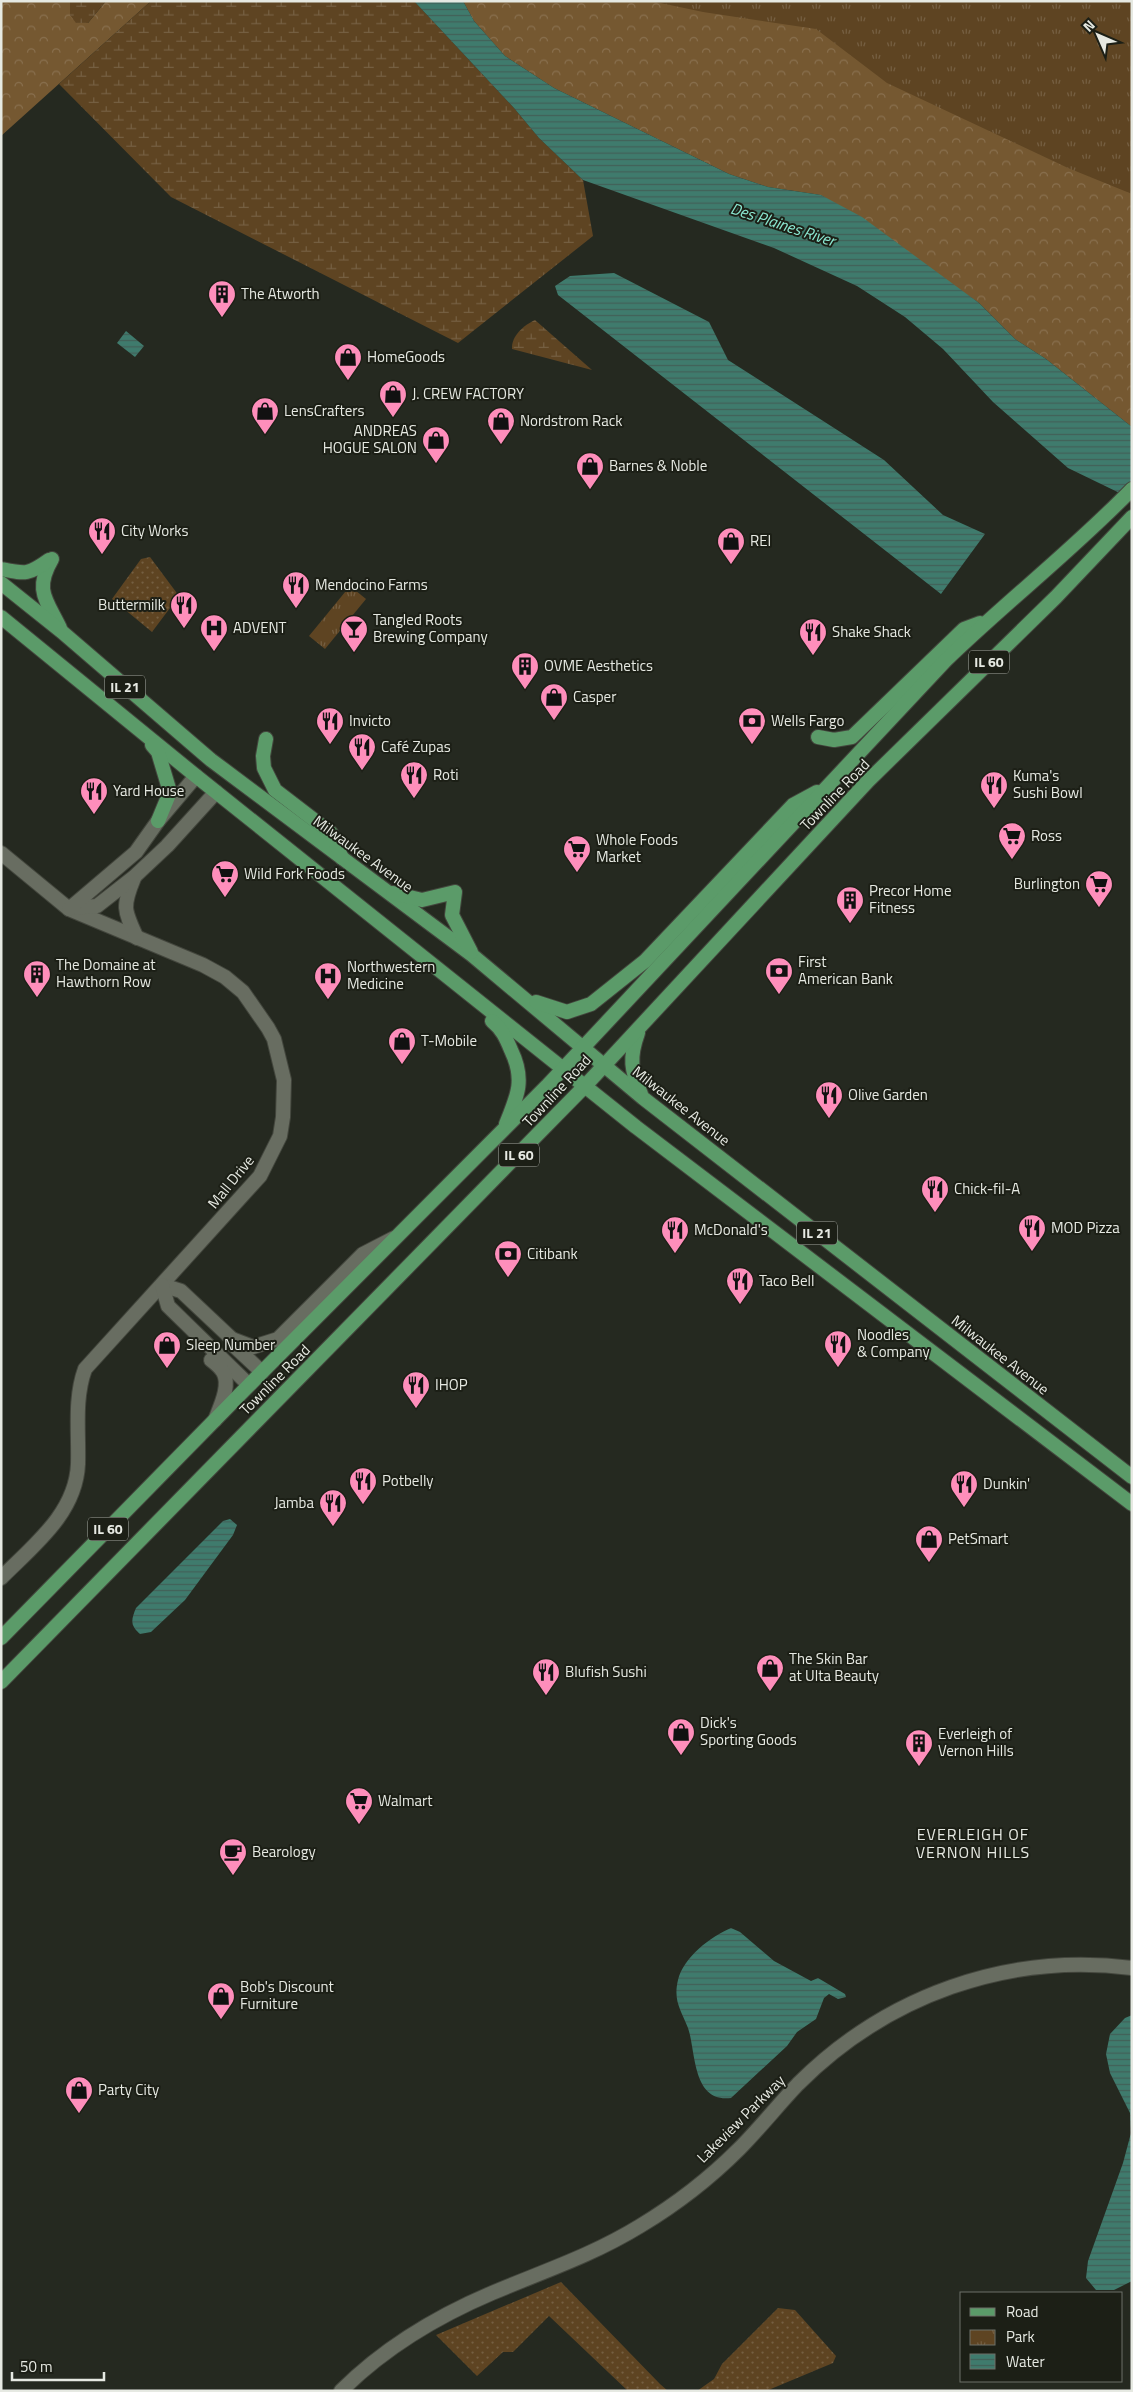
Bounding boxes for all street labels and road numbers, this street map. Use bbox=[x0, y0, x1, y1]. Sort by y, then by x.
road number: IL 60 bbox=[969, 650, 1009, 674]
road number: IL 21 bbox=[105, 676, 145, 699]
street label: Townline Road bbox=[794, 754, 875, 836]
street label: Milwaukee Avenue bbox=[309, 809, 418, 898]
street label: Townline Road bbox=[517, 1049, 596, 1132]
street label: Milwaukee Avenue bbox=[628, 1060, 735, 1151]
road number: IL 60 bbox=[499, 1144, 539, 1166]
street label: Mall Drive bbox=[202, 1150, 259, 1213]
road number: IL 21 bbox=[797, 1222, 837, 1244]
street label: Milwaukee Avenue bbox=[947, 1309, 1054, 1400]
street label: Townline Road bbox=[234, 1339, 315, 1420]
road number: IL 60 bbox=[88, 1518, 128, 1540]
street label: Lakeview Parkway bbox=[691, 2069, 790, 2168]

